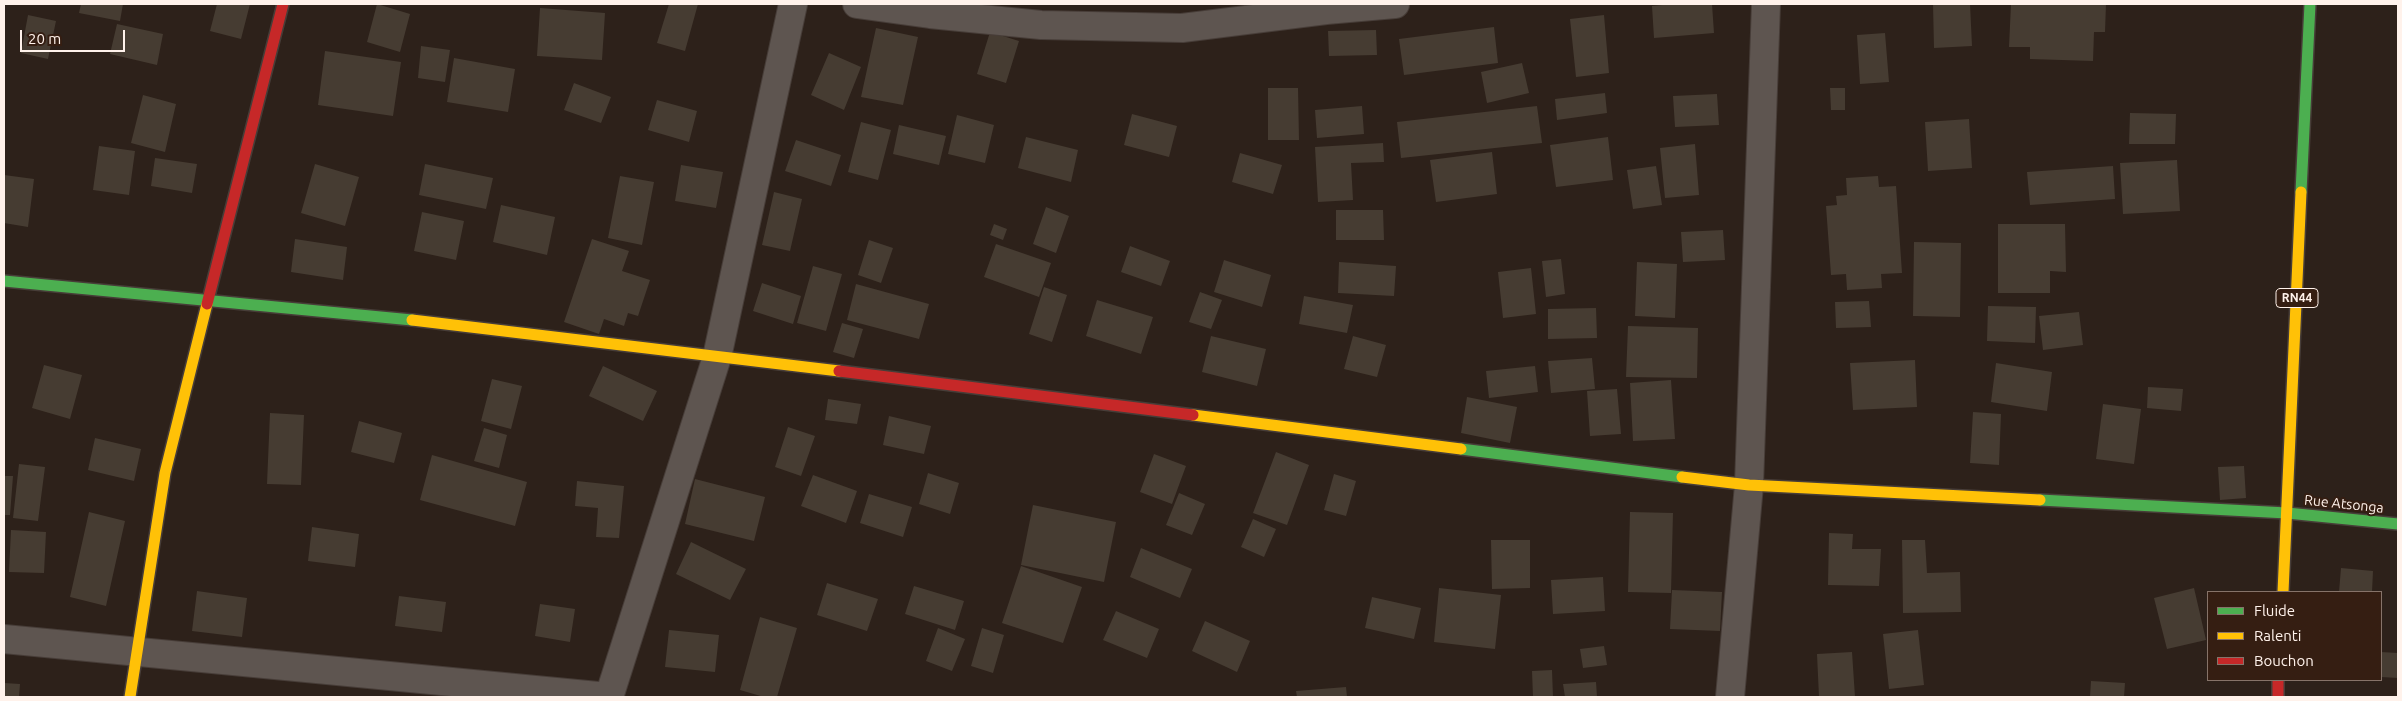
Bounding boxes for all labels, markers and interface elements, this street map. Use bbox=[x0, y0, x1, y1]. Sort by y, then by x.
scale bar bbox=[22, 20, 128, 52]
text: 20 m bbox=[28, 30, 61, 47]
road number: RN44 bbox=[2276, 288, 2318, 308]
street label: Rue Atsonga bbox=[2303, 491, 2385, 517]
legend bbox=[2207, 591, 2382, 681]
text: Fluide bbox=[2254, 602, 2295, 619]
text: Ralenti bbox=[2254, 627, 2301, 644]
text: Bouchon bbox=[2254, 652, 2314, 669]

